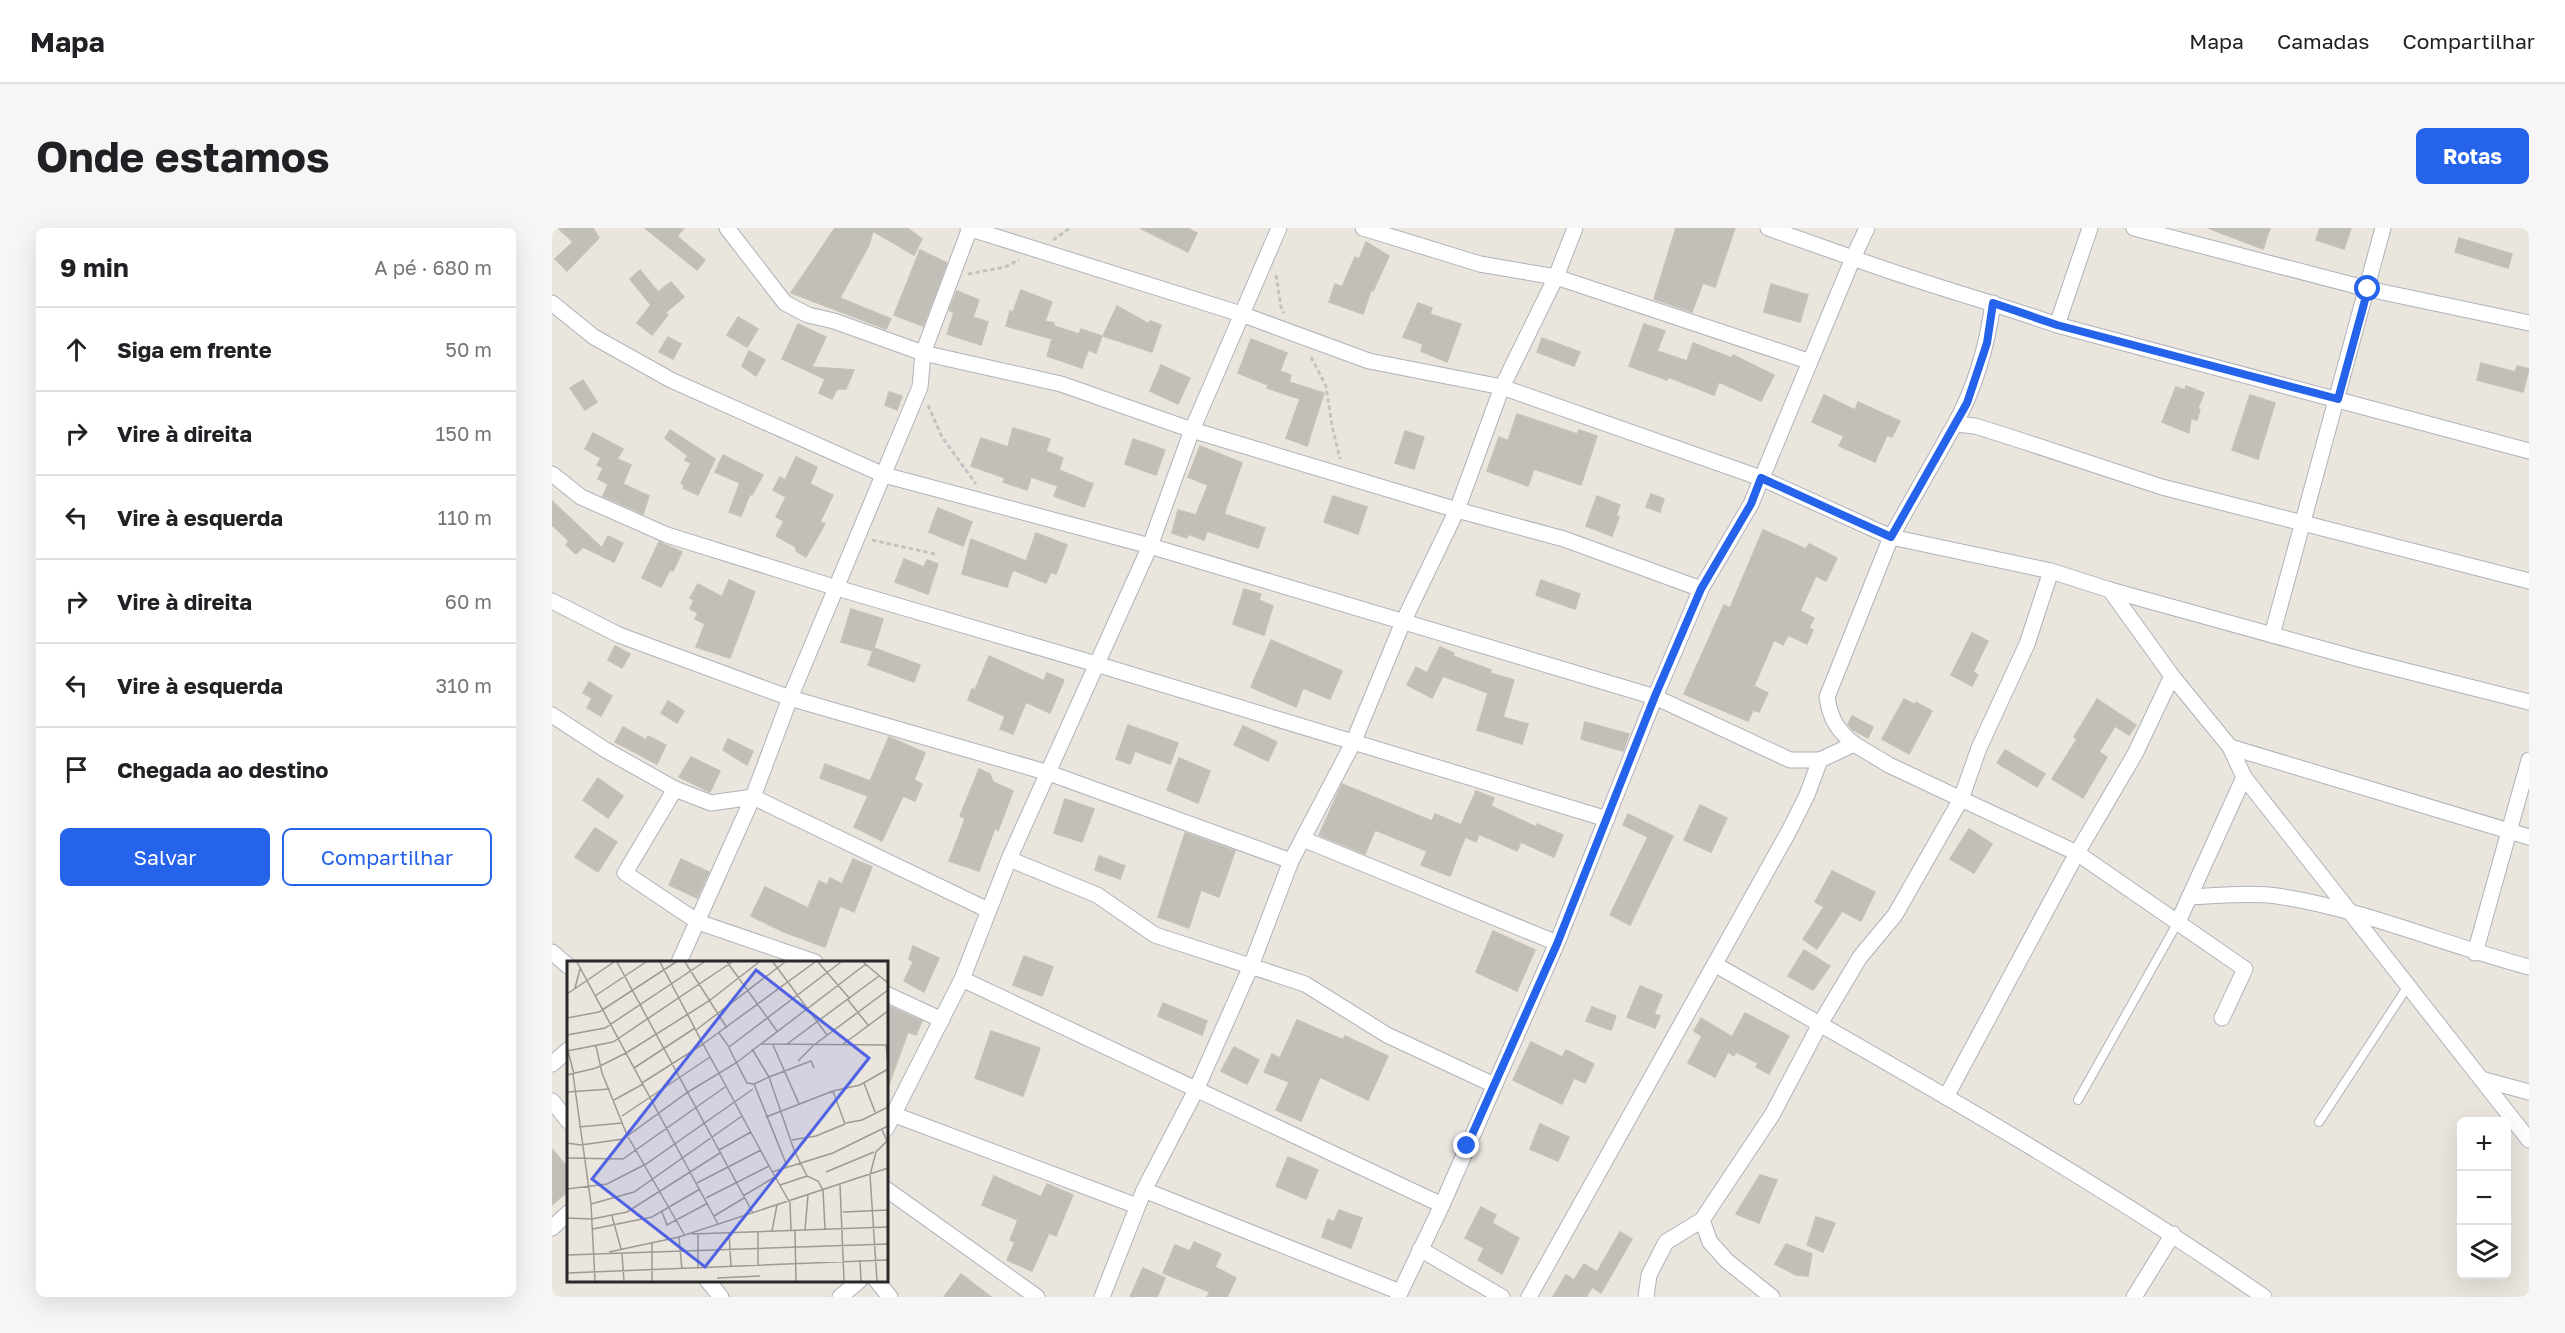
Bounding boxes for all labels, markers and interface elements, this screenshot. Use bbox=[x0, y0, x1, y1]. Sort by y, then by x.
text: Mapa bbox=[30, 25, 105, 58]
text: Mapa bbox=[2189, 28, 2244, 54]
text: Camadas bbox=[2277, 28, 2369, 54]
text: Compartilhar bbox=[2402, 28, 2535, 54]
button: Rotas bbox=[2416, 128, 2529, 184]
text: Onde estamos bbox=[36, 131, 330, 181]
text: 9 min bbox=[60, 252, 129, 283]
text: A pé · 680 m bbox=[374, 255, 492, 279]
route start bbox=[2354, 275, 2380, 301]
icon: ahead bbox=[60, 333, 93, 366]
text: Siga em frente bbox=[117, 336, 272, 363]
text: 50 m bbox=[445, 337, 492, 361]
icon: right bbox=[60, 417, 93, 450]
text: Vire à direita bbox=[117, 420, 252, 447]
text: 150 m bbox=[436, 421, 492, 445]
icon: left bbox=[60, 501, 93, 534]
text: Vire à esquerda bbox=[117, 504, 283, 531]
text: 110 m bbox=[438, 505, 492, 529]
icon: right bbox=[60, 585, 93, 618]
text: Vire à direita bbox=[117, 588, 252, 615]
text: 60 m bbox=[445, 589, 492, 613]
icon: left bbox=[60, 669, 93, 702]
text: Vire à esquerda bbox=[117, 672, 283, 699]
text: 310 m bbox=[436, 673, 492, 697]
icon: arrive bbox=[60, 753, 93, 786]
text: Chegada ao destino bbox=[117, 756, 329, 783]
button: Salvar bbox=[60, 828, 270, 886]
button: Compartilhar bbox=[282, 828, 492, 886]
inset map bbox=[567, 961, 888, 1282]
map controls bbox=[2457, 1117, 2511, 1279]
button: + bbox=[2457, 1117, 2511, 1171]
route end bbox=[1453, 1132, 1479, 1158]
button: − bbox=[2457, 1171, 2511, 1225]
button: layers bbox=[2457, 1225, 2511, 1279]

